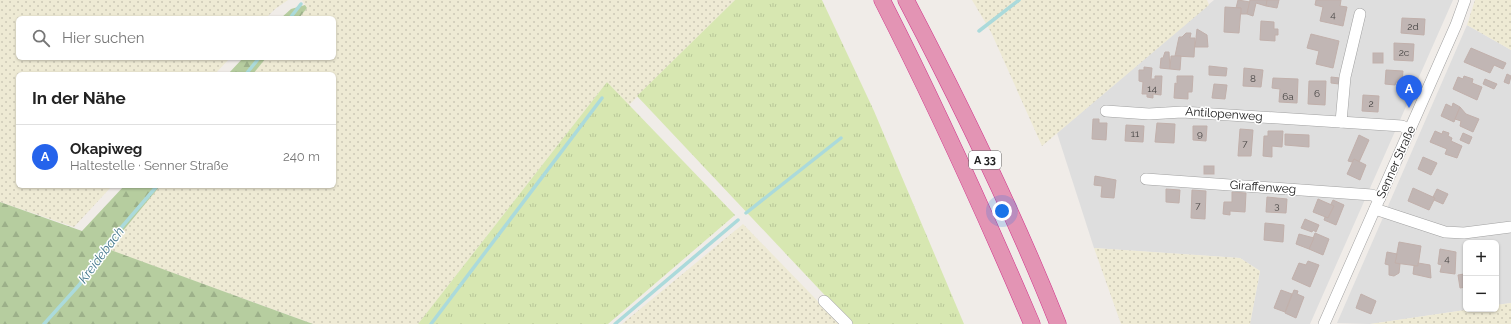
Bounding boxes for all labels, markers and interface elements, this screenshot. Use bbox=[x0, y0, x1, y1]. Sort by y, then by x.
house number: 4 bbox=[1330, 9, 1336, 20]
search box bbox=[16, 16, 336, 60]
house number: 2d bbox=[1407, 21, 1419, 32]
icon: search bbox=[30, 27, 52, 49]
text: Hier suchen bbox=[62, 29, 145, 47]
house number: 2c bbox=[1399, 47, 1410, 58]
house number: 8 bbox=[1250, 73, 1256, 84]
pin: A bbox=[1396, 75, 1422, 108]
house number: 14 bbox=[1147, 83, 1157, 94]
text: In der Nähe bbox=[32, 88, 126, 108]
house number: 6 bbox=[1314, 88, 1320, 99]
house number: 6a bbox=[1282, 91, 1294, 102]
house number: 2 bbox=[1368, 98, 1374, 109]
street label: Antilopenweg bbox=[1185, 104, 1263, 124]
street label: Senner Straße bbox=[1374, 124, 1418, 200]
house number: 11 bbox=[1131, 128, 1140, 139]
house number: 9 bbox=[1197, 128, 1203, 139]
house number: 7 bbox=[1242, 138, 1248, 149]
text: Okapiweg bbox=[70, 140, 142, 158]
text: A bbox=[41, 149, 49, 164]
text: 240 m bbox=[283, 149, 320, 164]
road number: A 33 bbox=[969, 151, 1001, 169]
text: Haltestelle · Senner Straße bbox=[70, 158, 228, 173]
street label: Giraffenweg bbox=[1229, 178, 1297, 196]
house number: 7 bbox=[1195, 200, 1201, 211]
house number: 3 bbox=[1274, 200, 1280, 211]
your location bbox=[992, 201, 1012, 221]
water label: Kreidebach bbox=[75, 224, 127, 286]
map controls bbox=[1463, 240, 1499, 312]
button: + bbox=[1463, 240, 1499, 276]
house number: 4 bbox=[1444, 253, 1450, 264]
button: − bbox=[1463, 276, 1499, 312]

